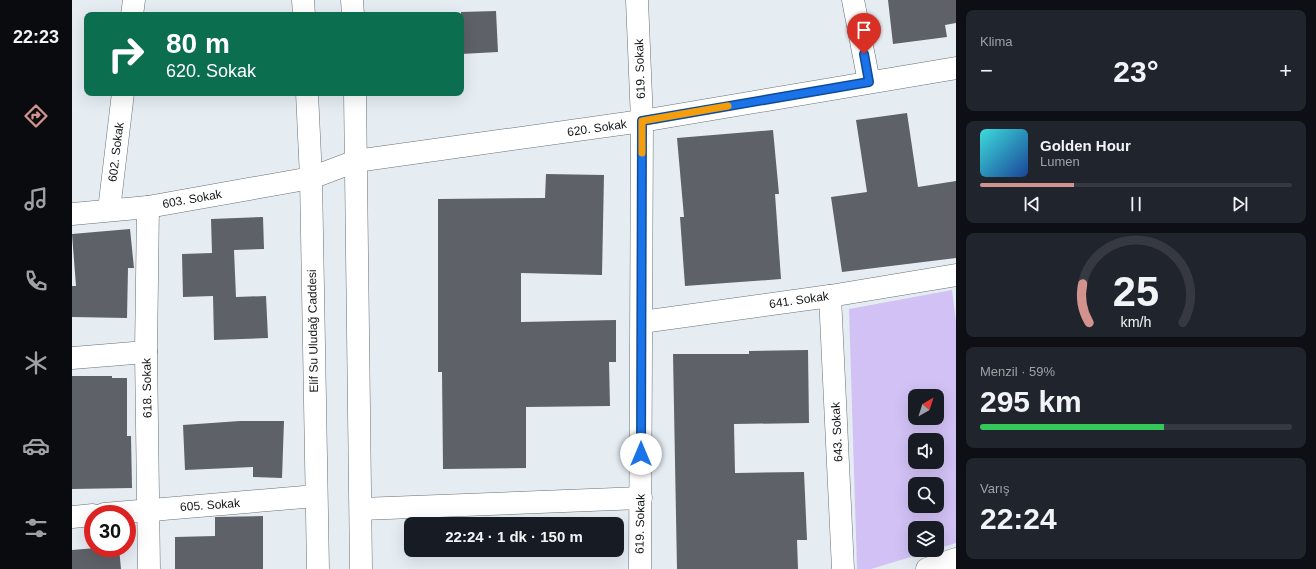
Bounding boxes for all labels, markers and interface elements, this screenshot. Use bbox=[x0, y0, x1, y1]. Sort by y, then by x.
pin bbox=[847, 13, 881, 54]
icon: arrive bbox=[853, 19, 875, 41]
text: 22:23 bbox=[13, 27, 59, 47]
icon: right bbox=[100, 28, 152, 80]
text: 80 m bbox=[166, 28, 230, 59]
text: Klima bbox=[980, 34, 1013, 49]
street label: 619. Sokak bbox=[632, 38, 648, 99]
text: 23° bbox=[1113, 55, 1159, 88]
text: − bbox=[980, 58, 993, 83]
text: + bbox=[1279, 58, 1292, 83]
text: 620. Sokak bbox=[166, 61, 256, 81]
icon: directions bbox=[22, 102, 50, 130]
street label: 620. Sokak bbox=[566, 117, 629, 139]
street label: 602. Sokak bbox=[105, 120, 127, 183]
text: Golden Hour bbox=[1040, 137, 1131, 154]
text: Lumen bbox=[1040, 154, 1080, 169]
icon: music bbox=[22, 185, 50, 213]
street label: 603. Sokak bbox=[161, 187, 224, 211]
icon: previous bbox=[1021, 193, 1043, 215]
icon: pause bbox=[1125, 193, 1147, 215]
icon: next bbox=[1229, 193, 1251, 215]
icon: phone bbox=[22, 267, 50, 295]
text: 25 bbox=[1113, 267, 1159, 314]
street label: Elif Su Uludağ Caddesi bbox=[305, 269, 321, 393]
street label: 641. Sokak bbox=[768, 289, 831, 311]
text: km/h bbox=[1121, 313, 1152, 329]
icon: climate bbox=[22, 349, 50, 377]
street label: 618. Sokak bbox=[139, 357, 155, 418]
text: Menzil · 59% bbox=[980, 364, 1055, 379]
text: 295 km bbox=[980, 385, 1082, 418]
north arrow bbox=[908, 389, 944, 425]
map controls bbox=[908, 389, 944, 557]
street label: 643. Sokak bbox=[828, 401, 846, 462]
icon: car bbox=[22, 432, 50, 460]
position arrow bbox=[620, 433, 662, 475]
button: sound bbox=[908, 433, 944, 469]
button: search bbox=[908, 477, 944, 513]
text: Varış bbox=[980, 481, 1009, 496]
street label: 619. Sokak bbox=[632, 493, 648, 554]
street label: 605. Sokak bbox=[180, 496, 241, 514]
text: 22:24 bbox=[980, 502, 1057, 535]
speed limit sign: 30 bbox=[84, 505, 136, 557]
icon: filters bbox=[22, 514, 50, 542]
button: layers bbox=[908, 521, 944, 557]
text: 22:24 · 1 dk · 150 m bbox=[445, 528, 583, 545]

